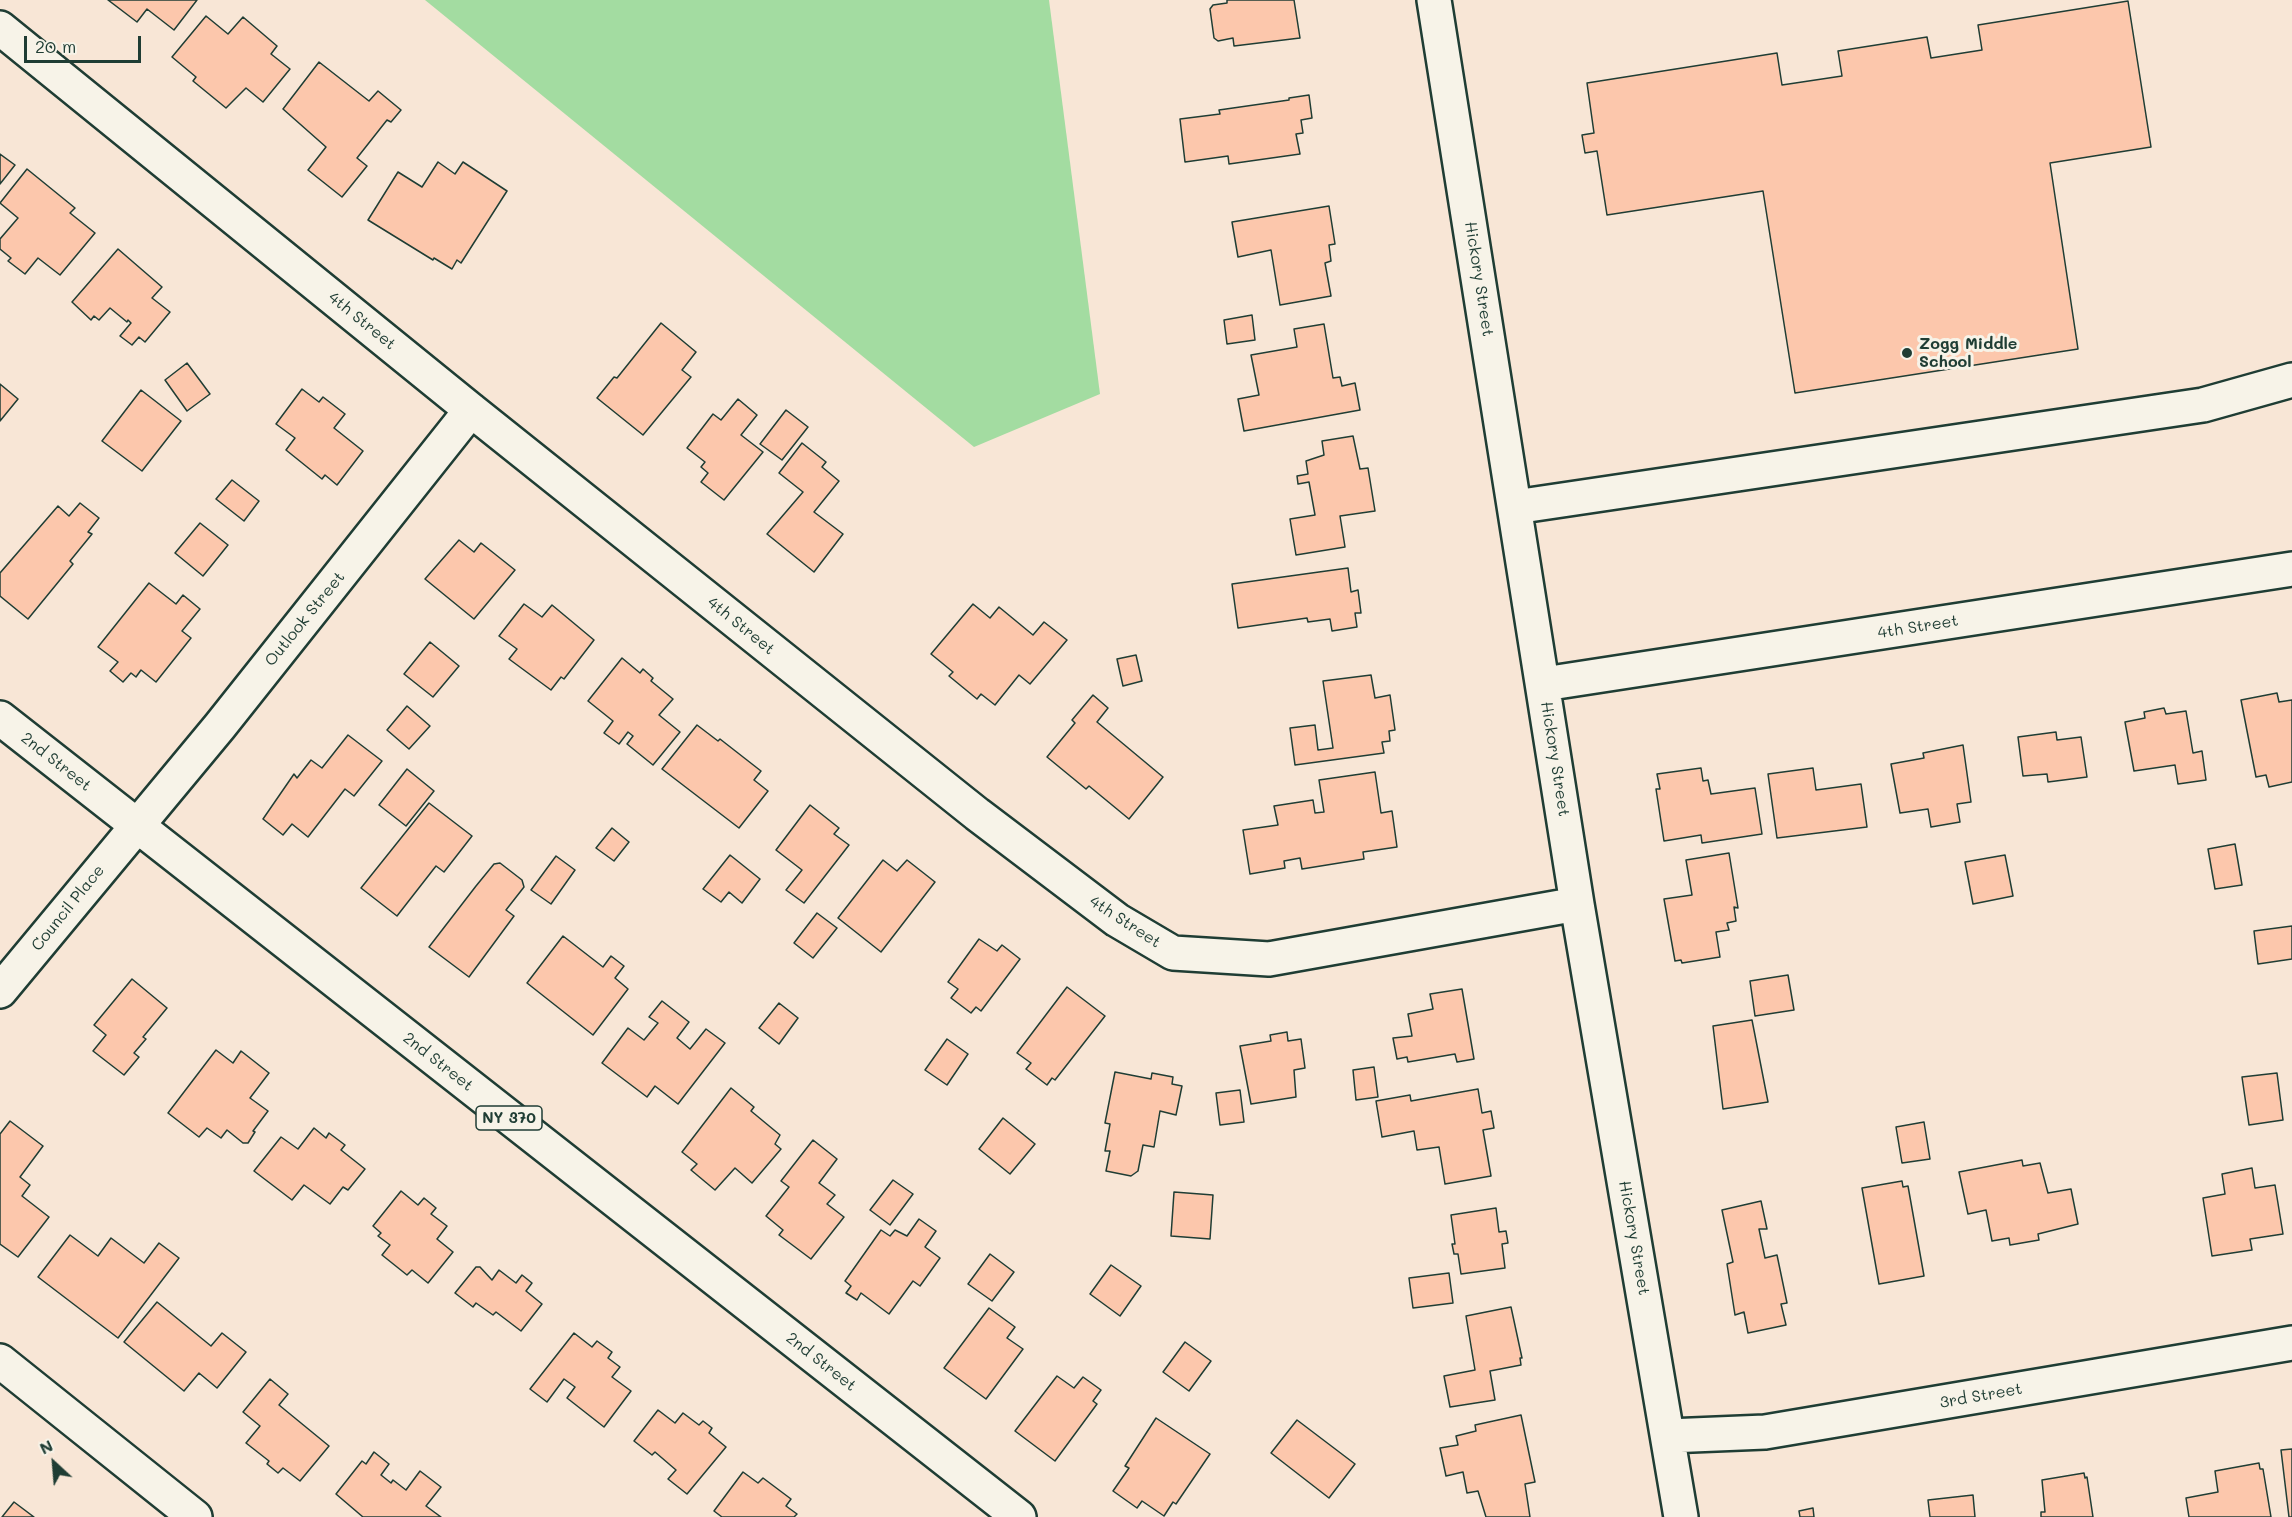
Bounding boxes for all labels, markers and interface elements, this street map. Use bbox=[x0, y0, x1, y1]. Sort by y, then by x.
scale bar bbox=[27, 24, 144, 62]
text: 20 m bbox=[35, 34, 76, 58]
street label: Hickory Street bbox=[1460, 220, 1498, 338]
street label: 4th Street bbox=[324, 288, 400, 354]
place label: Zogg Middle School bbox=[1919, 334, 2017, 372]
marker: Zogg Middle School bbox=[1900, 346, 1914, 360]
street label: Outlook Street bbox=[261, 568, 349, 670]
street label: 4th Street bbox=[703, 593, 779, 659]
street label: 4th Street bbox=[1876, 611, 1960, 643]
street label: Hickory Street bbox=[1536, 700, 1574, 818]
street label: 2nd Street bbox=[17, 729, 95, 795]
street label: Council Place bbox=[27, 861, 109, 955]
street label: 4th Street bbox=[1086, 892, 1164, 952]
street label: 2nd Street bbox=[399, 1029, 477, 1095]
road number: NY 370 bbox=[476, 1106, 542, 1130]
street label: Hickory Street bbox=[1614, 1179, 1654, 1297]
street label: 2nd Street bbox=[782, 1329, 860, 1395]
street label: 3rd Street bbox=[1938, 1379, 2024, 1413]
north arrow bbox=[24, 1433, 84, 1493]
text: N bbox=[36, 1434, 56, 1458]

